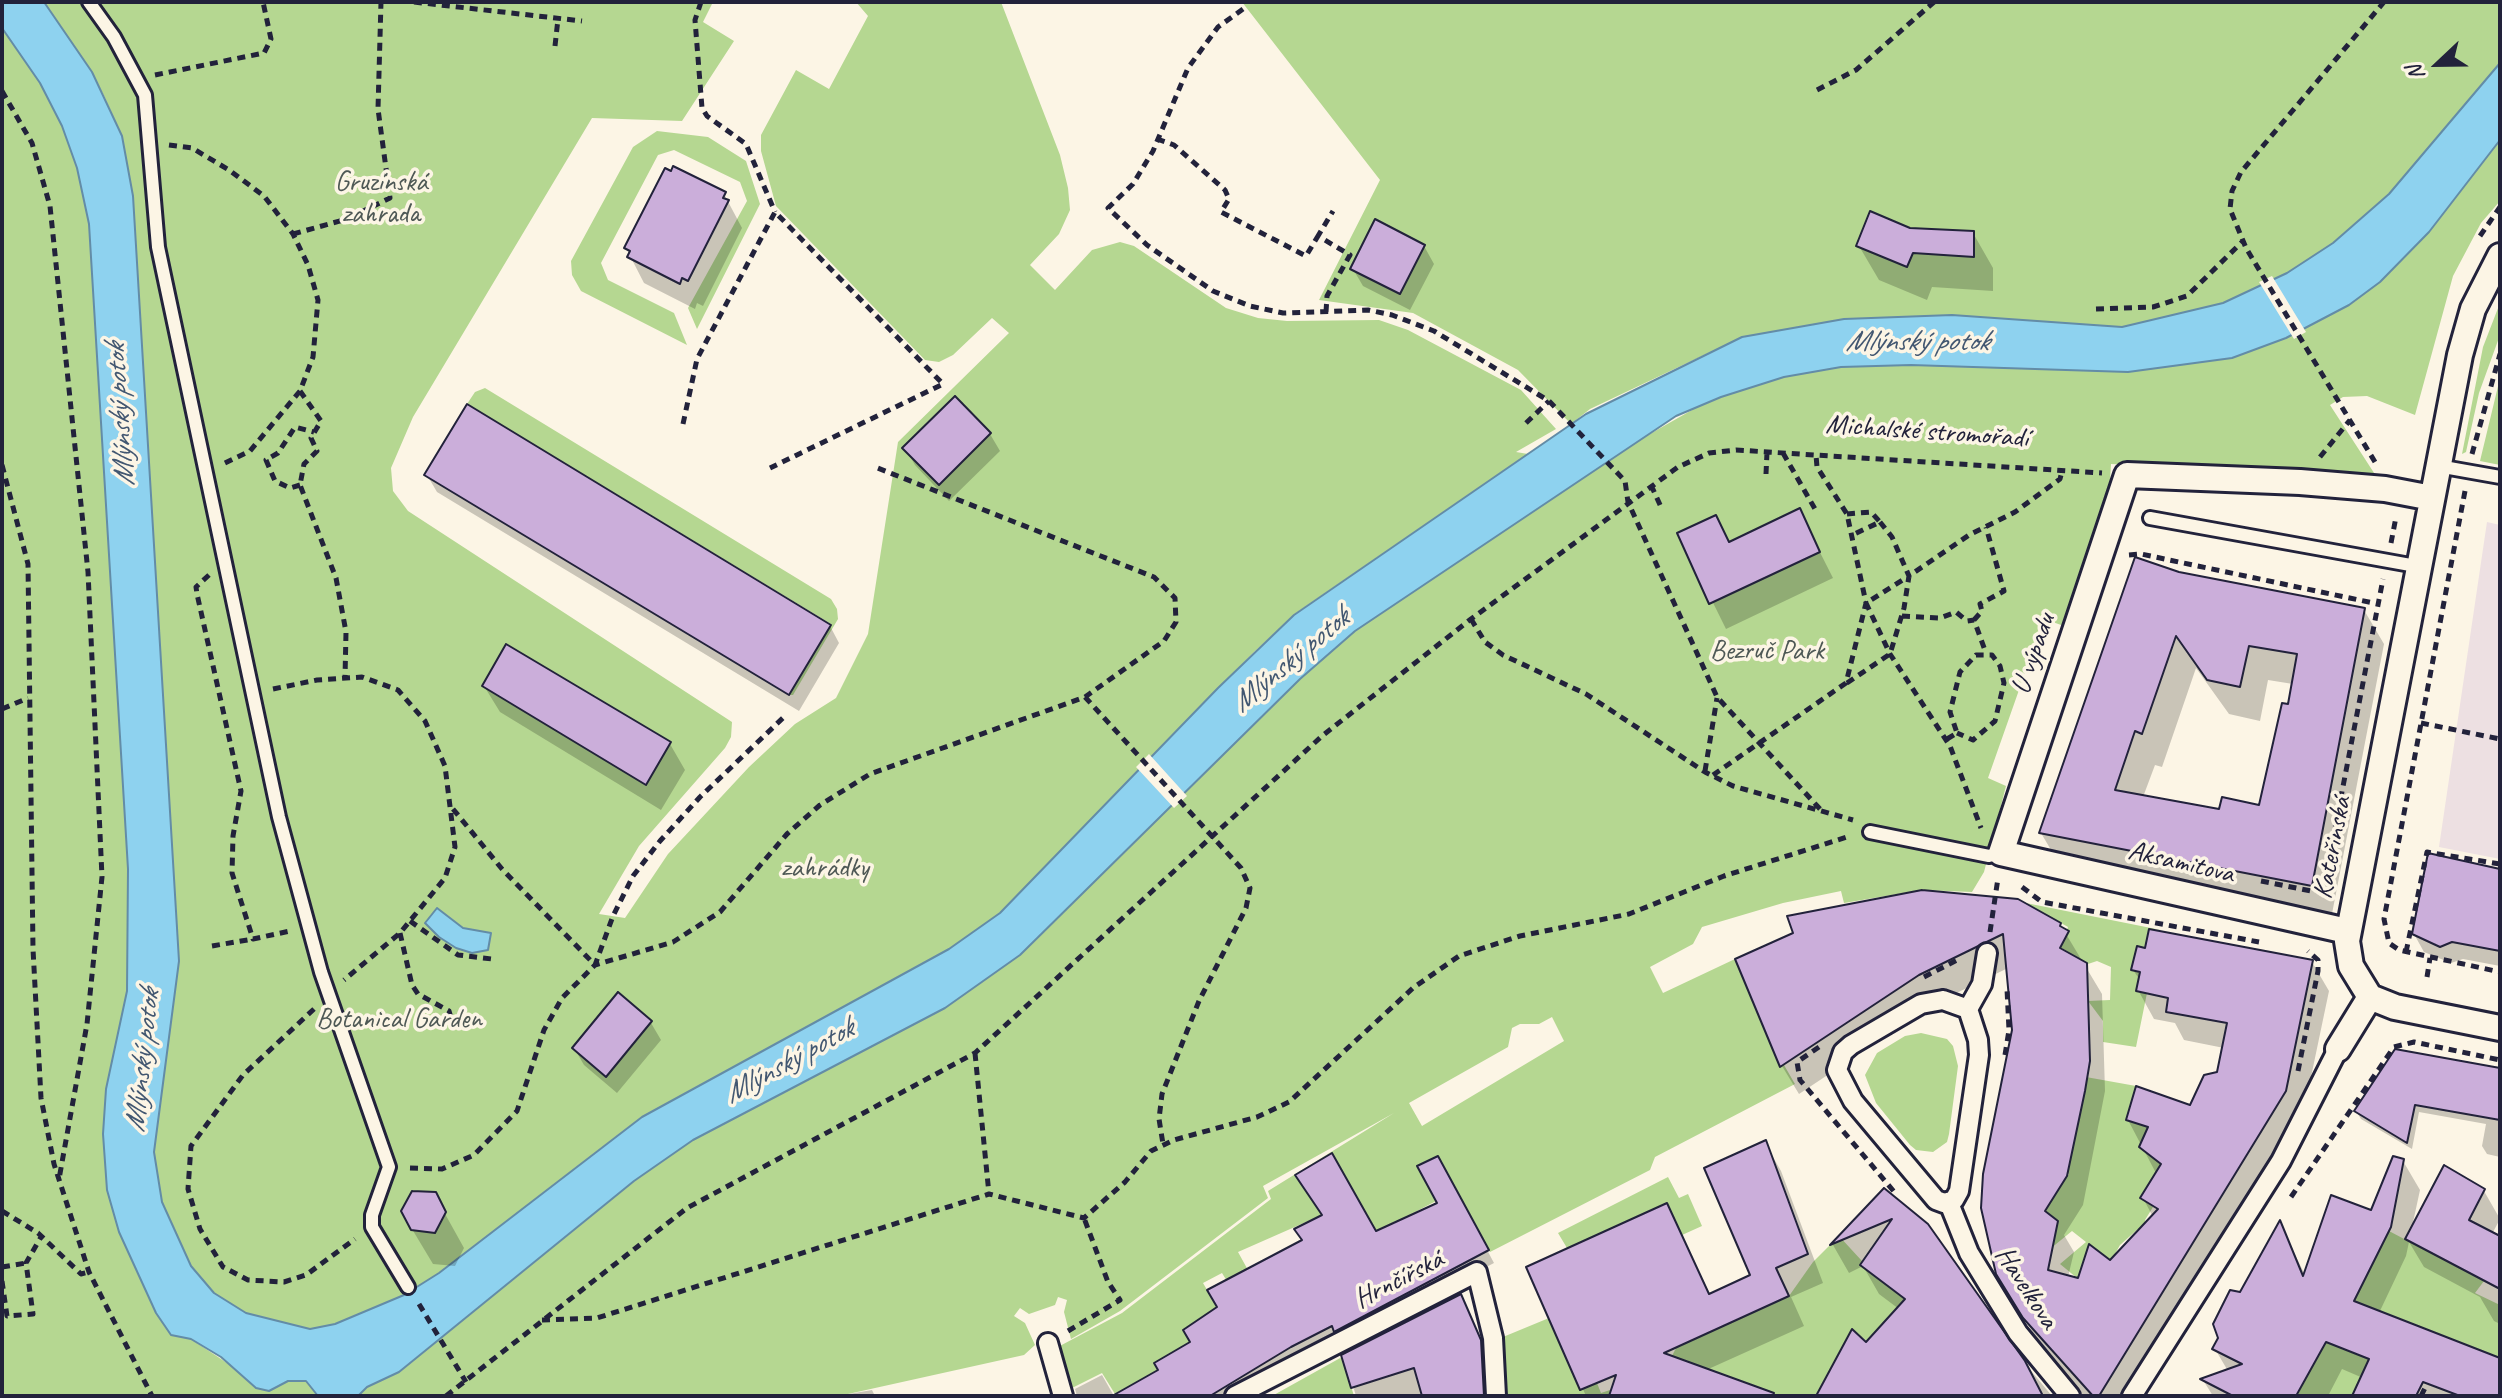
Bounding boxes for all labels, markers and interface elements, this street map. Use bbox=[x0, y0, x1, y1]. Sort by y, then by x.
north arrow bbox=[2398, 24, 2478, 104]
text: N bbox=[2400, 61, 2431, 85]
park label: Gruzínská zahrada bbox=[335, 166, 427, 232]
water label: Mlýnský potok bbox=[1846, 324, 1988, 360]
water label: Mlýnský potok bbox=[98, 343, 144, 487]
street label: Michalské stromořadí bbox=[1825, 408, 2029, 456]
water label: Mlýnský potok bbox=[1225, 601, 1357, 721]
street label: U výpadu bbox=[2005, 609, 2063, 699]
park label: Bezruč Park bbox=[1710, 635, 1824, 669]
street label: Kateřinská bbox=[2307, 794, 2359, 902]
street label: Aksamitova bbox=[2125, 835, 2237, 891]
park label: zahrádky bbox=[782, 852, 868, 886]
water label: Mlýnský potok bbox=[118, 988, 168, 1134]
park label: Botanical Garden bbox=[316, 1003, 482, 1037]
water label: Mlýnský potok bbox=[718, 1012, 860, 1112]
street label: Havelkova bbox=[1987, 1240, 2065, 1336]
street label: Hrnčířská bbox=[1349, 1243, 1449, 1317]

